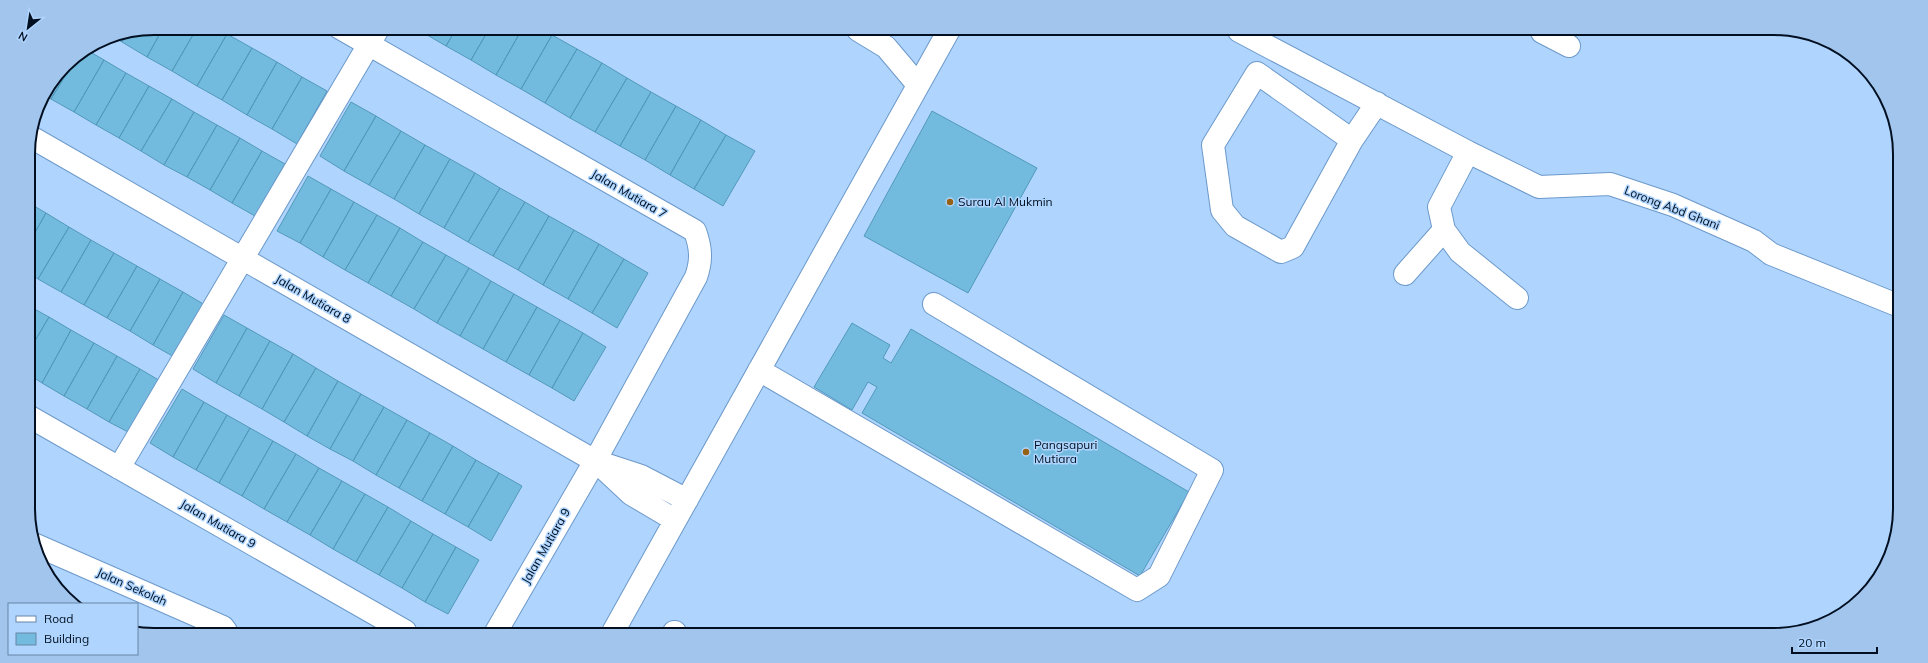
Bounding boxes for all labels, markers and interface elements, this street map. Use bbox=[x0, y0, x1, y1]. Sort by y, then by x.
north arrow bbox=[8, 8, 48, 48]
text: N bbox=[16, 29, 30, 45]
street label: Jalan Mutiara 7 bbox=[589, 166, 670, 221]
street label: Lorong Abd Ghani bbox=[1622, 182, 1722, 233]
place label: Surau Al Mukmin bbox=[958, 194, 1053, 209]
marker: Surau Al Mukmin bbox=[945, 197, 955, 207]
street label: Jalan Mutiara 8 bbox=[273, 271, 354, 326]
place label: Pangsapuri Mutiara bbox=[1034, 437, 1098, 466]
marker: Pangsapuri Mutiara bbox=[1021, 447, 1031, 457]
street label: Jalan Mutiara 9 bbox=[178, 496, 259, 551]
street label: Jalan Mutiara 9 bbox=[518, 505, 573, 586]
street label: Jalan Sekolah bbox=[95, 564, 170, 609]
legend bbox=[8, 603, 138, 655]
text: Road bbox=[44, 611, 73, 626]
scale bar bbox=[1792, 629, 1877, 655]
text: Building bbox=[44, 631, 89, 646]
text: 20 m bbox=[1798, 635, 1826, 650]

